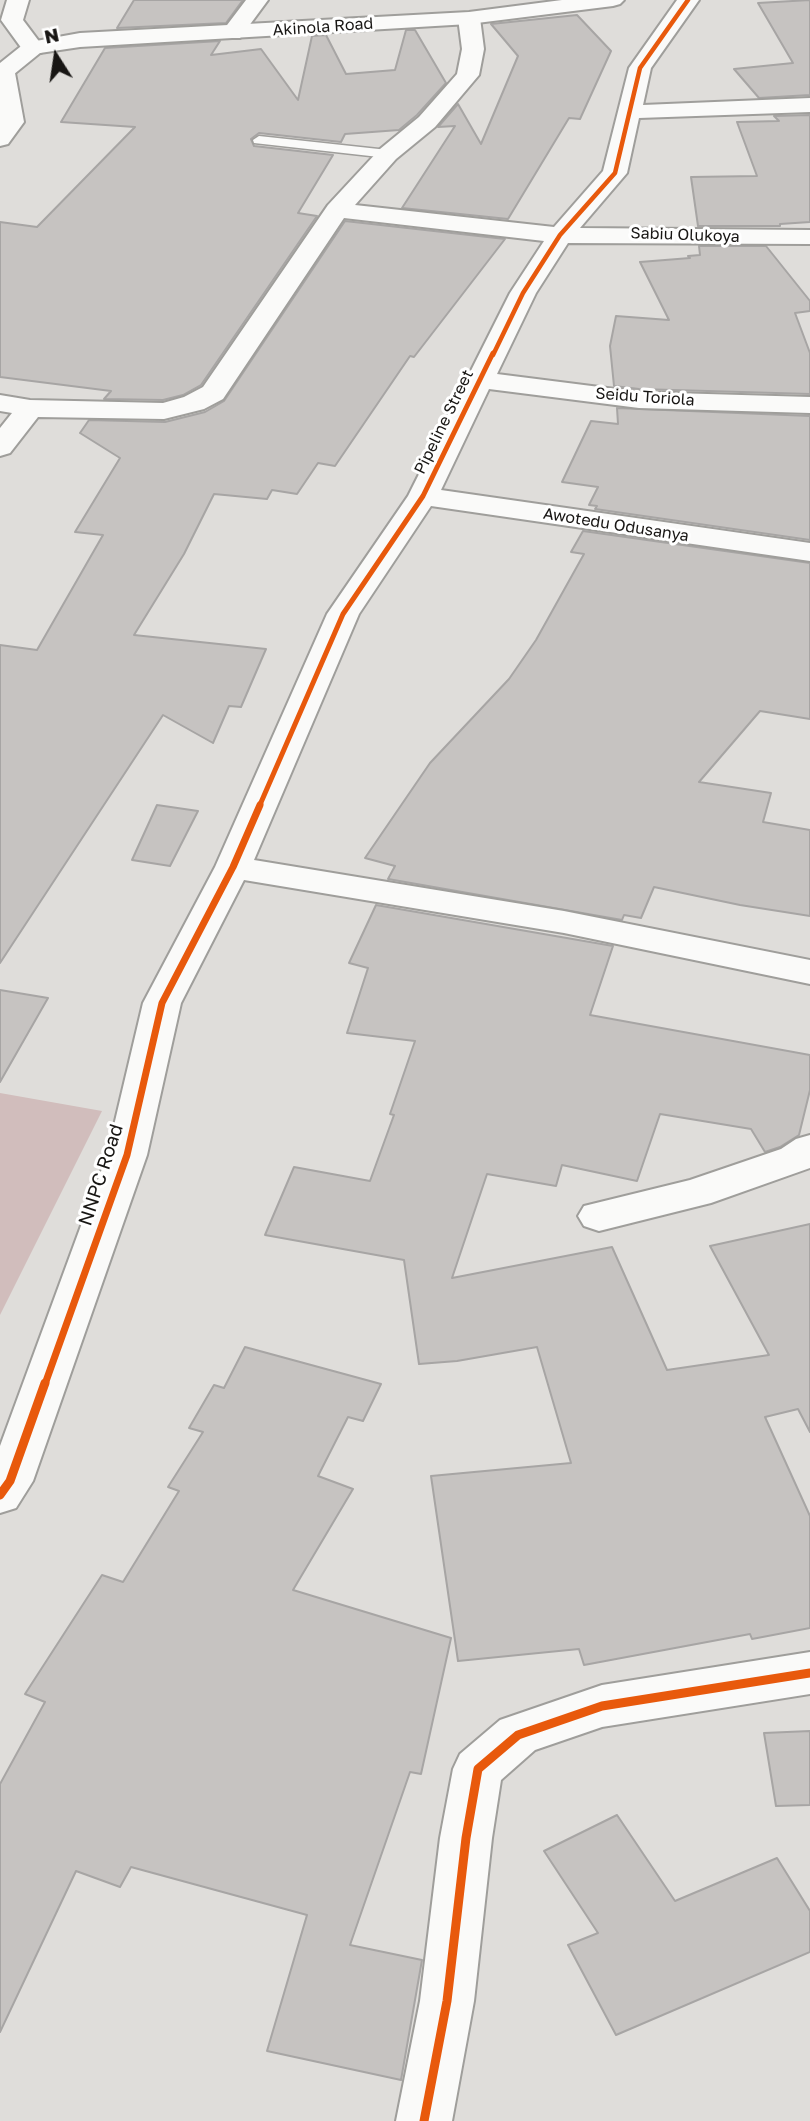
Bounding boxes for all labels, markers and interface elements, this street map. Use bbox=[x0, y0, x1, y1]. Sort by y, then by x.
street label: Akinola Road bbox=[272, 14, 374, 40]
north arrow bbox=[21, 21, 91, 91]
text: N bbox=[42, 22, 61, 48]
street label: Sabiu Olukoya bbox=[630, 223, 740, 247]
street label: Pipeline Street bbox=[410, 367, 478, 477]
street label: Seidu Toriola bbox=[595, 384, 695, 410]
street label: Awotedu Odusanya bbox=[542, 504, 690, 546]
street label: NNPC Road bbox=[74, 1121, 128, 1229]

